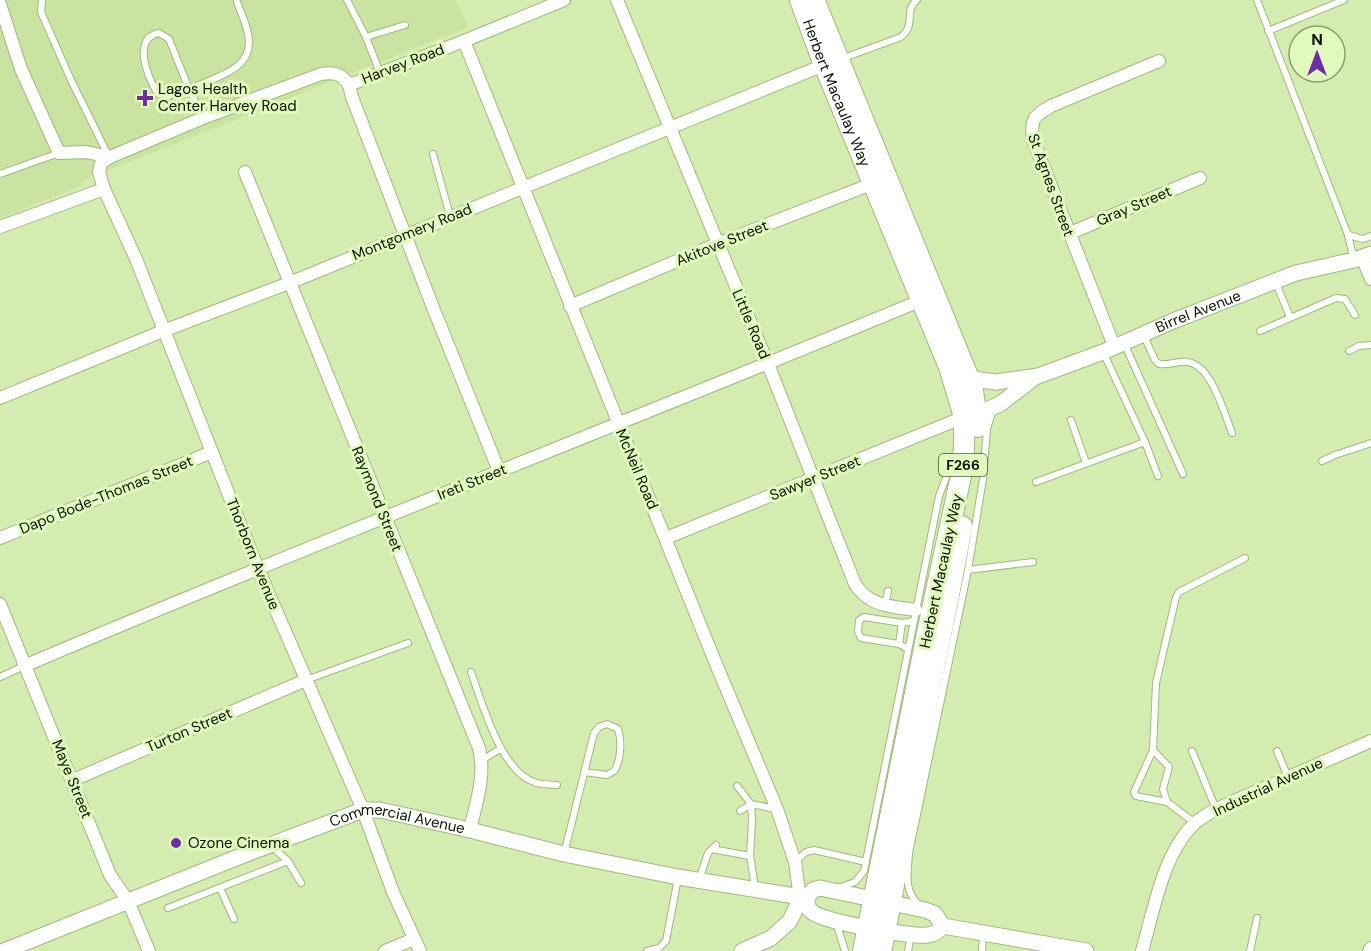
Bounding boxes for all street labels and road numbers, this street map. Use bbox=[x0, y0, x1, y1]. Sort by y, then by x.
street label: Herbert Macaulay Way bbox=[798, 16, 875, 171]
street label: Harvey Road bbox=[359, 39, 447, 89]
street label: St Agnes Street bbox=[1023, 131, 1079, 239]
street label: Gray Street bbox=[1093, 181, 1175, 231]
street label: Montgomery Road bbox=[349, 199, 475, 265]
street label: Akitove Street bbox=[673, 215, 771, 271]
street label: Birrel Avenue bbox=[1152, 285, 1244, 338]
street label: Little Road bbox=[727, 286, 775, 362]
street label: McNeil Road bbox=[611, 426, 663, 512]
street label: Raymond Street bbox=[347, 443, 407, 555]
street label: Dapo Bode-Thomas Street bbox=[16, 451, 196, 539]
street label: Sawyer Street bbox=[767, 451, 864, 505]
road number: F266 bbox=[939, 454, 987, 476]
street label: Ireti Street bbox=[434, 459, 510, 505]
street label: Herbert Macaulay Way bbox=[915, 491, 967, 650]
street label: Thorborn Avenue bbox=[221, 495, 285, 613]
street label: Turton Street bbox=[143, 703, 235, 757]
street label: Maye Street bbox=[47, 737, 97, 821]
street label: Industrial Avenue bbox=[1210, 753, 1326, 821]
street label: Commercial Avenue bbox=[327, 800, 467, 839]

